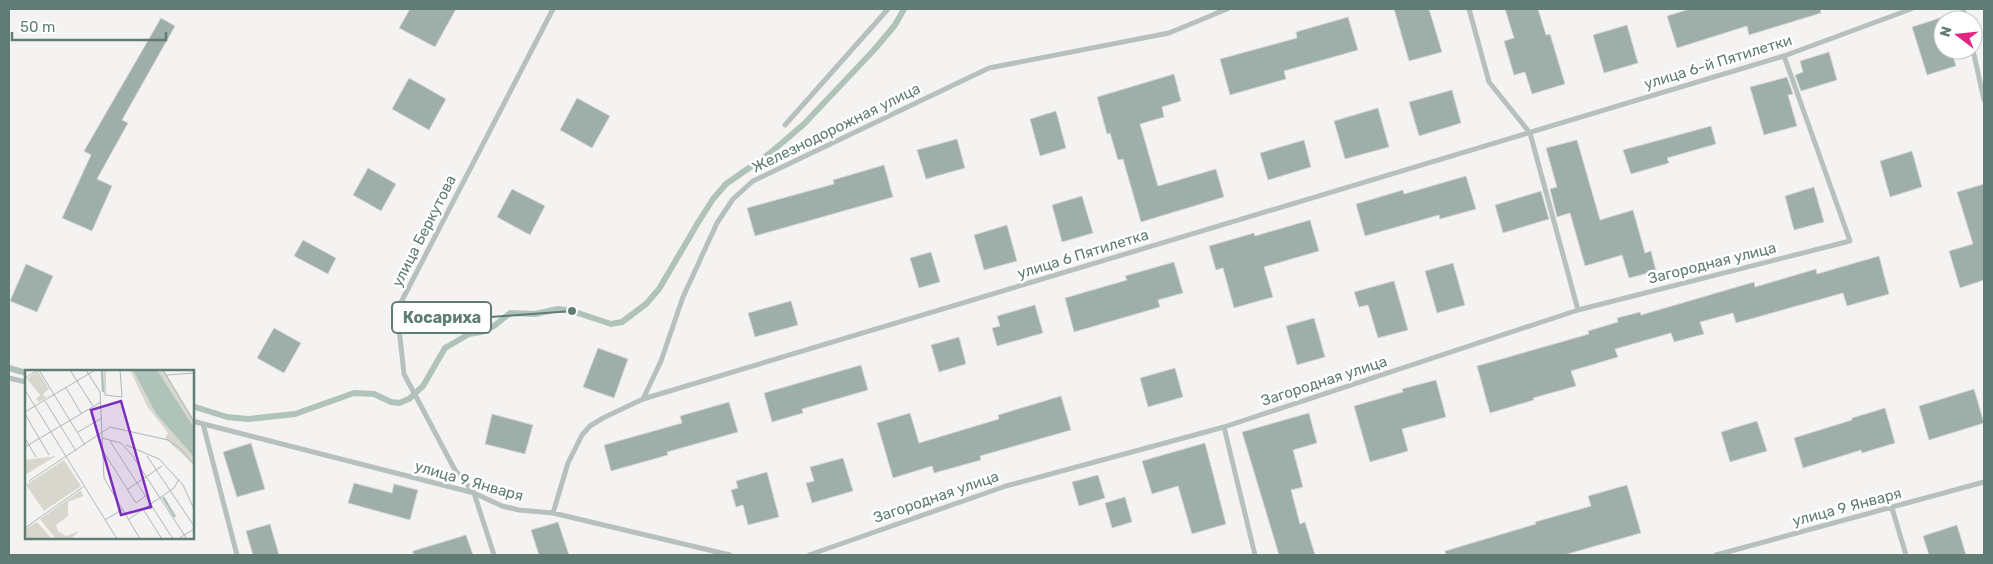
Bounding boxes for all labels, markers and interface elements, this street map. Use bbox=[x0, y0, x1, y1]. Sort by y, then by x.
scale bar bbox=[12, 10, 166, 42]
north arrow bbox=[1933, 10, 1983, 60]
text: 50 m bbox=[20, 18, 55, 36]
text: N bbox=[1936, 24, 1956, 39]
street label: улица 6-й Пятилетки bbox=[1642, 31, 1794, 93]
street label: Железнодорожная улица bbox=[749, 79, 923, 177]
street label: улица Беркутова bbox=[388, 172, 460, 290]
street label: улица 6 Пятилетка bbox=[1015, 225, 1151, 283]
street label: Загородная улица bbox=[1646, 238, 1778, 288]
callout: Косариха bbox=[392, 302, 491, 333]
text: Косариха bbox=[403, 308, 481, 327]
street label: Загородная улица bbox=[1259, 352, 1389, 410]
inset map bbox=[25, 370, 194, 539]
street label: улица 9 Января bbox=[413, 457, 525, 505]
street label: Загородная улица bbox=[871, 467, 1001, 527]
street label: улица 9 Января bbox=[1790, 484, 1904, 530]

